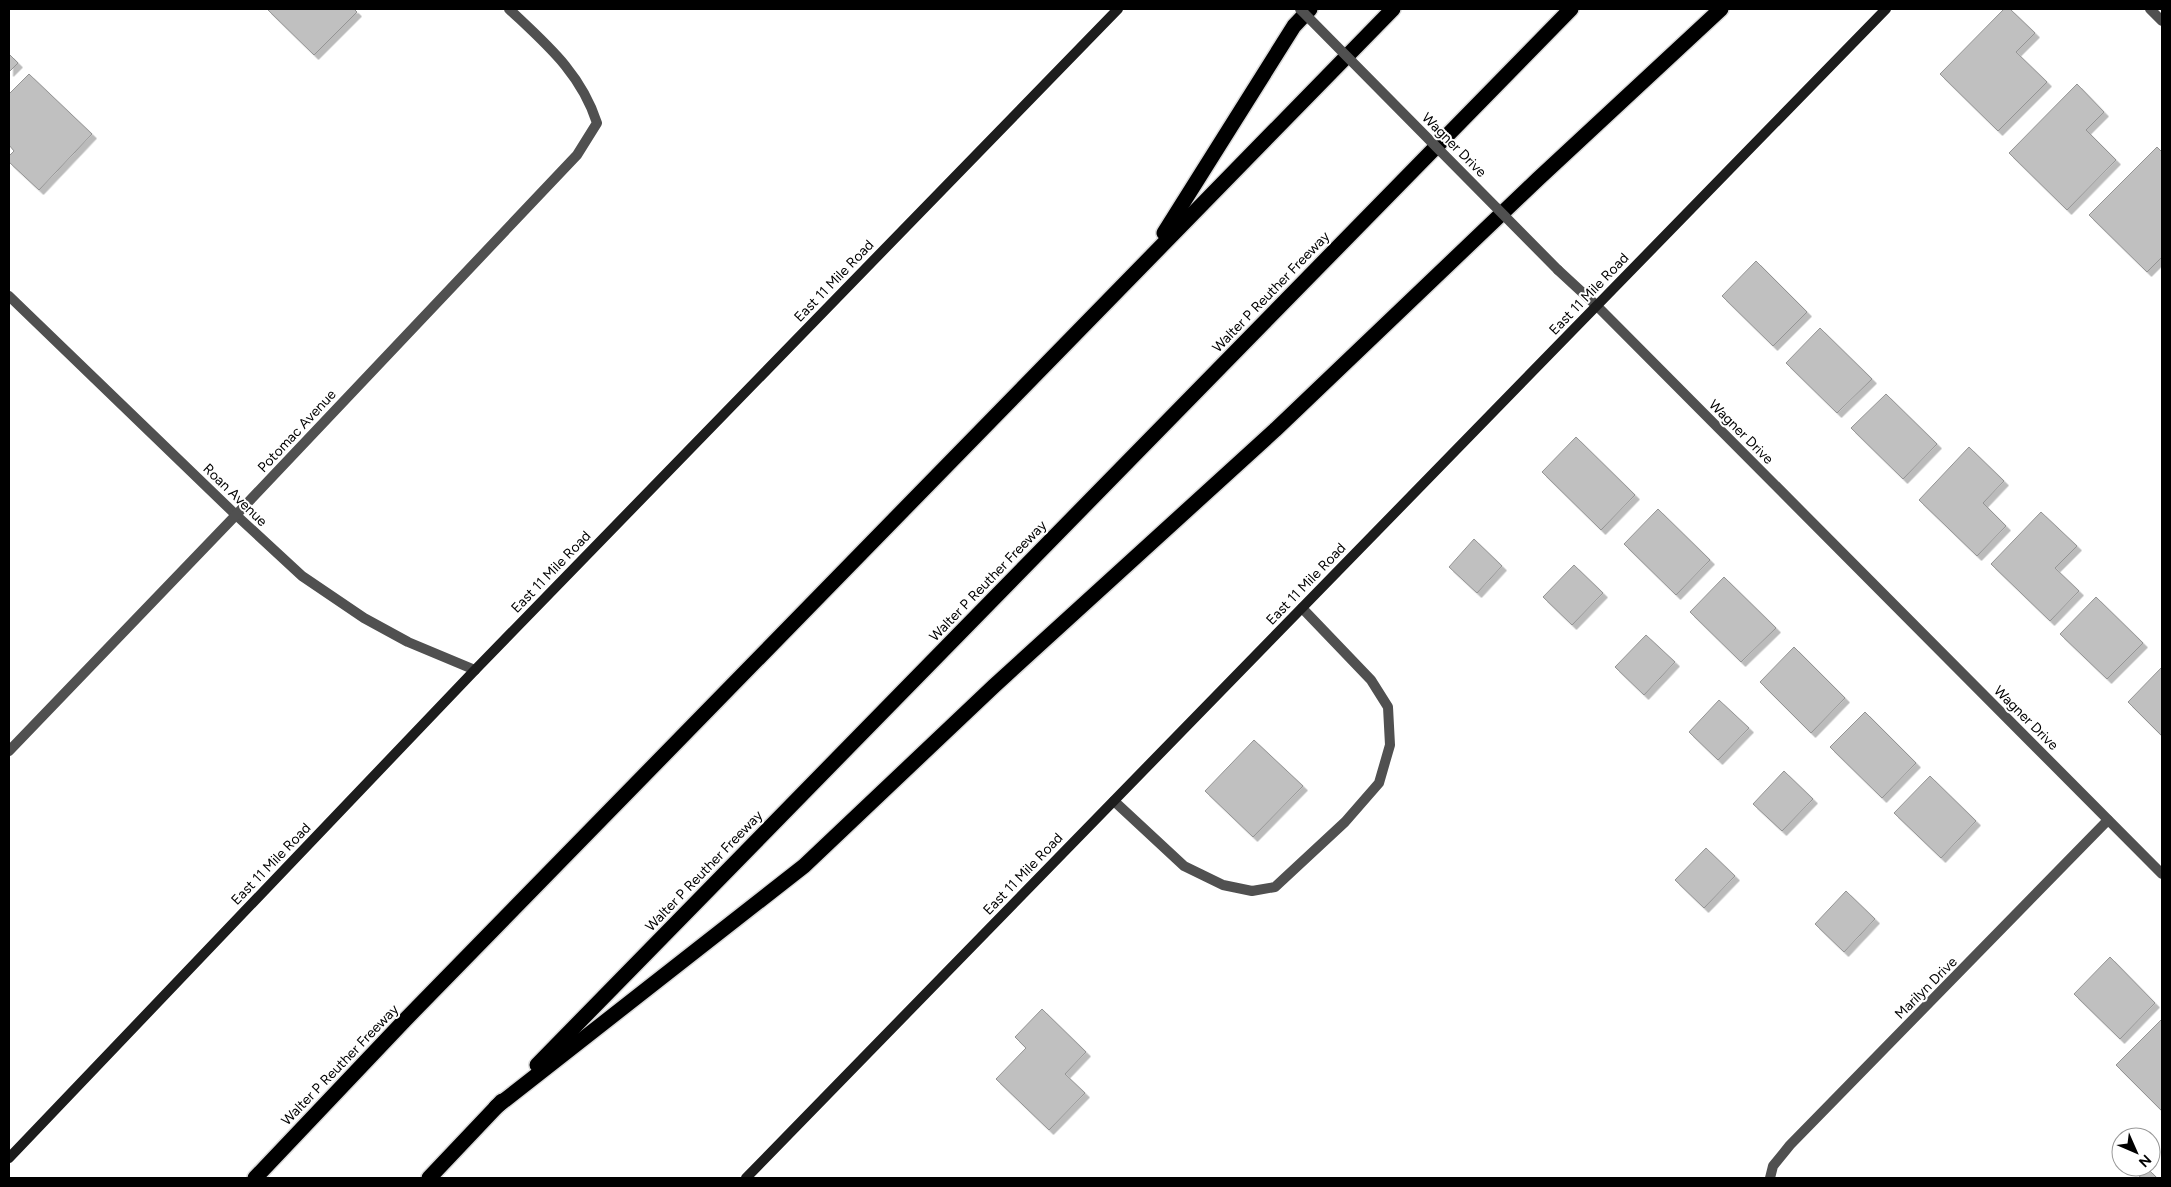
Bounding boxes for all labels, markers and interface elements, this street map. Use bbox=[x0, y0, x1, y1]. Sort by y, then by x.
street label: Wagner Drive bbox=[1418, 109, 1490, 181]
street label: Walter P Reuther Freeway bbox=[1209, 228, 1334, 356]
street label: East 11 Mile Road bbox=[791, 237, 877, 325]
street label: East 11 Mile Road bbox=[1546, 250, 1632, 338]
street label: Potomac Avenue bbox=[254, 386, 340, 476]
street label: Wagner Drive bbox=[1705, 396, 1777, 468]
street label: Roan Avenue bbox=[199, 460, 271, 530]
street label: Walter P Reuther Freeway bbox=[926, 517, 1051, 645]
street label: East 11 Mile Road bbox=[508, 528, 594, 616]
street label: East 11 Mile Road bbox=[1263, 540, 1349, 628]
street label: Wagner Drive bbox=[1990, 682, 2062, 754]
street label: Walter P Reuther Freeway bbox=[642, 807, 767, 935]
street label: East 11 Mile Road bbox=[228, 820, 314, 908]
street label: East 11 Mile Road bbox=[980, 830, 1066, 918]
street label: Marilyn Drive bbox=[1891, 953, 1961, 1023]
street label: Walter P Reuther Freeway bbox=[278, 1001, 403, 1129]
north arrow bbox=[2111, 1127, 2161, 1177]
text: N bbox=[2135, 1151, 2155, 1171]

